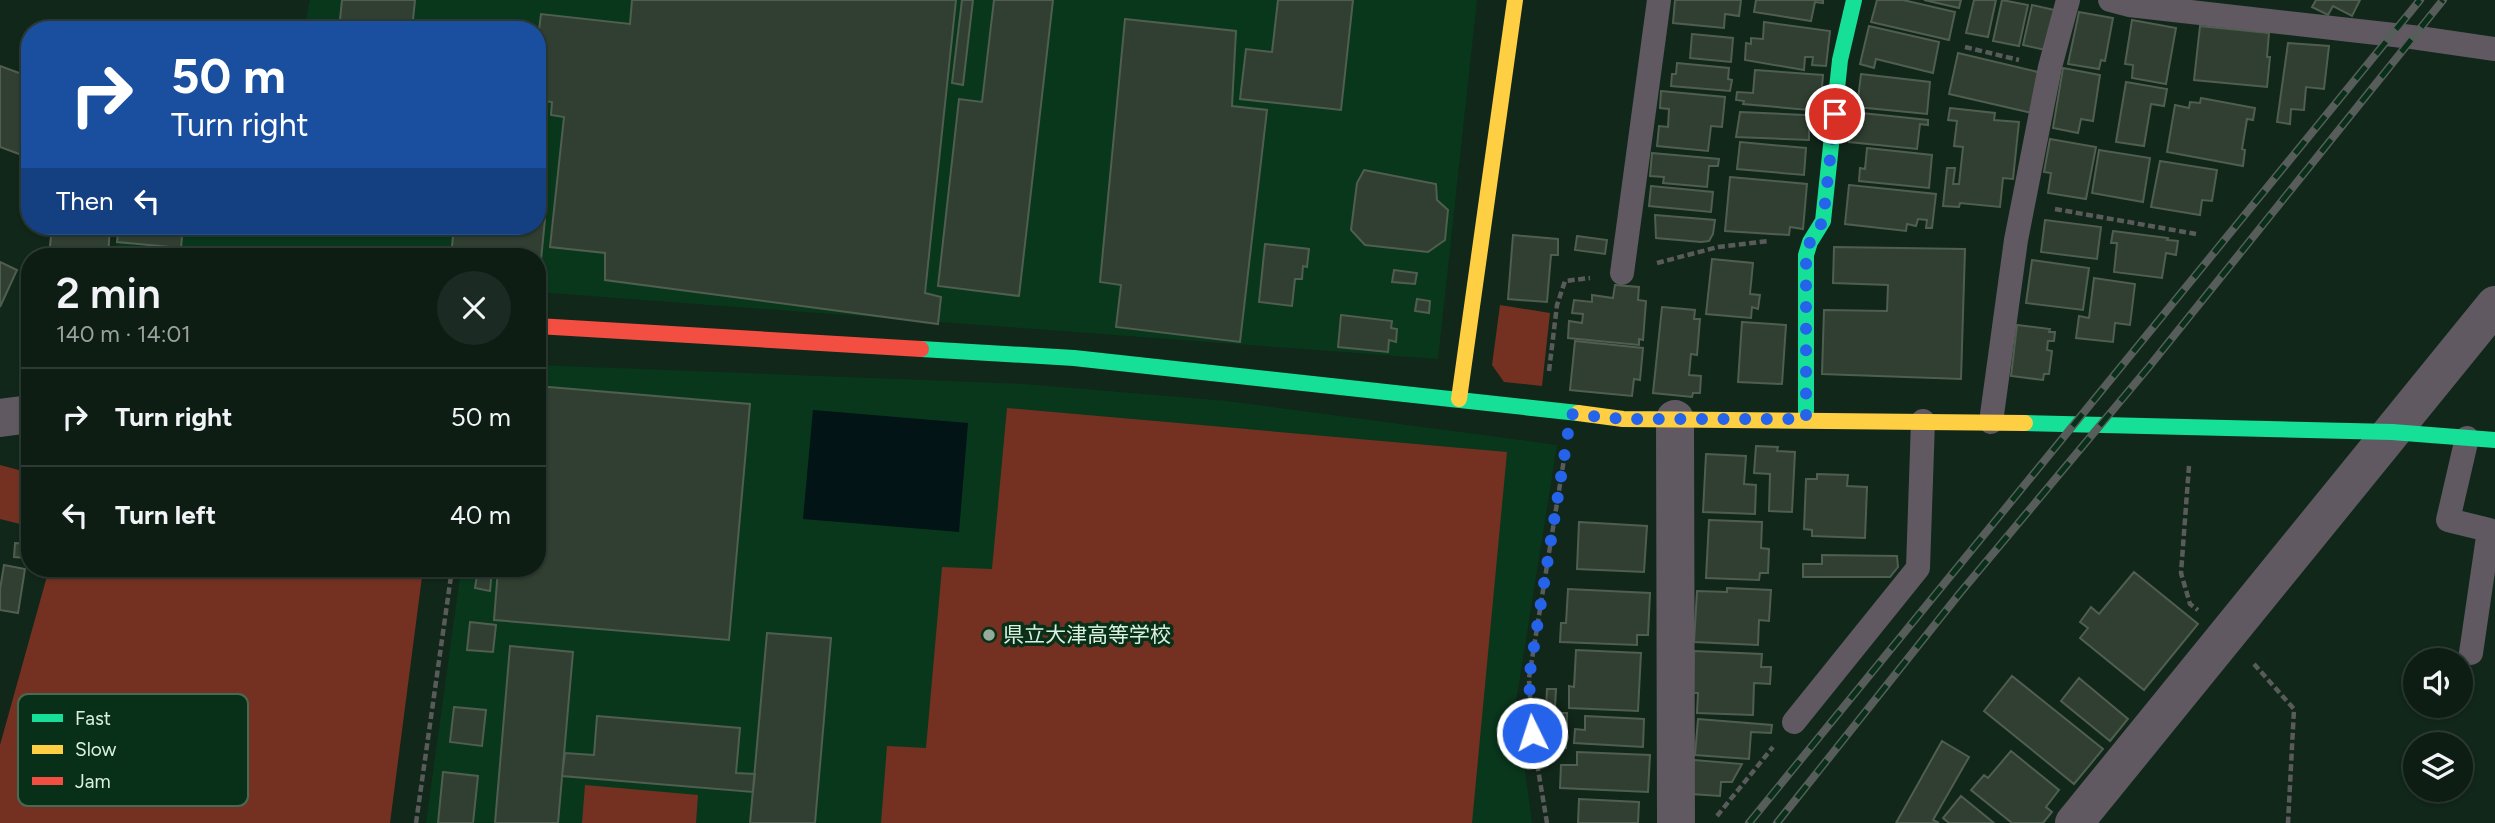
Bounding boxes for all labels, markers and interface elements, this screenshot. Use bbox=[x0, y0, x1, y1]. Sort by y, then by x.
text: 50 m bbox=[171, 46, 286, 105]
icon: right bbox=[56, 49, 147, 140]
pin bbox=[1805, 84, 1865, 144]
icon: arrive bbox=[1816, 95, 1854, 133]
text: Turn right bbox=[171, 106, 309, 144]
icon: left bbox=[128, 182, 166, 220]
text: Then bbox=[56, 185, 114, 217]
text: 2 min bbox=[56, 268, 161, 319]
button: close bbox=[437, 271, 511, 345]
text: 140 m · 14:01 bbox=[56, 320, 191, 348]
icon: right bbox=[56, 398, 94, 436]
text: Turn right bbox=[115, 401, 232, 433]
text: 50 m bbox=[451, 401, 511, 433]
icon: left bbox=[56, 496, 94, 534]
text: Turn left bbox=[115, 499, 216, 531]
text: 40 m bbox=[450, 499, 511, 531]
place label: 県立大津高等学校 bbox=[1003, 622, 1171, 647]
marker: 県立大津高等学校 bbox=[981, 627, 997, 643]
map controls bbox=[2403, 648, 2473, 802]
button: sound bbox=[2403, 648, 2473, 718]
legend bbox=[18, 694, 248, 806]
position arrow bbox=[1495, 696, 1569, 770]
text: Fast bbox=[75, 707, 111, 730]
button: layers bbox=[2403, 732, 2473, 802]
text: Slow bbox=[75, 738, 117, 761]
text: Jam bbox=[75, 770, 111, 793]

